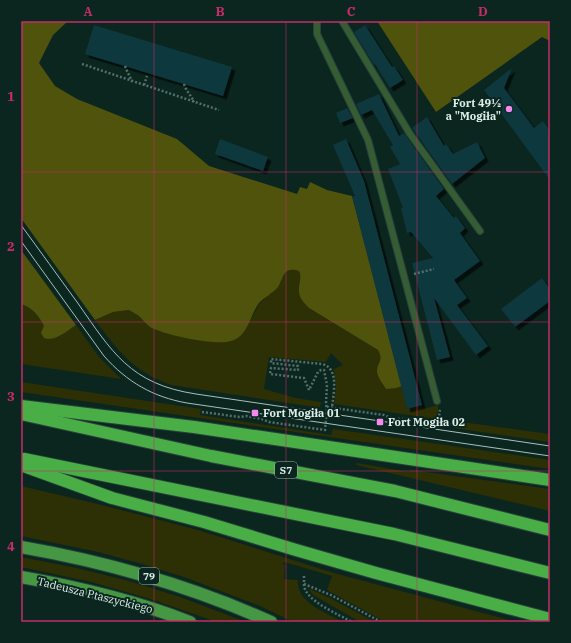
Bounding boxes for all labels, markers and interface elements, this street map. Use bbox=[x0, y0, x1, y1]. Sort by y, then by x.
text: A bbox=[83, 3, 93, 20]
text: B bbox=[215, 3, 225, 20]
text: C bbox=[347, 3, 356, 20]
text: D bbox=[478, 3, 488, 20]
text: 1 bbox=[7, 88, 15, 105]
place label: Fort 49½ a "Mogiła" bbox=[446, 96, 501, 123]
marker: Fort 49½ a "Mogiła" bbox=[504, 104, 514, 114]
text: 2 bbox=[7, 238, 15, 255]
text: 3 bbox=[7, 388, 15, 405]
place label: Fort Mogiła 01 bbox=[263, 406, 341, 420]
marker: Fort Mogiła 01 bbox=[250, 408, 260, 418]
place label: Fort Mogiła 02 bbox=[388, 415, 465, 429]
marker: Fort Mogiła 02 bbox=[375, 417, 385, 427]
road number: S7 bbox=[275, 462, 297, 478]
text: 4 bbox=[7, 538, 15, 555]
road number: 79 bbox=[139, 568, 159, 584]
street label: Tadeusza Ptaszyckiego bbox=[36, 574, 154, 616]

